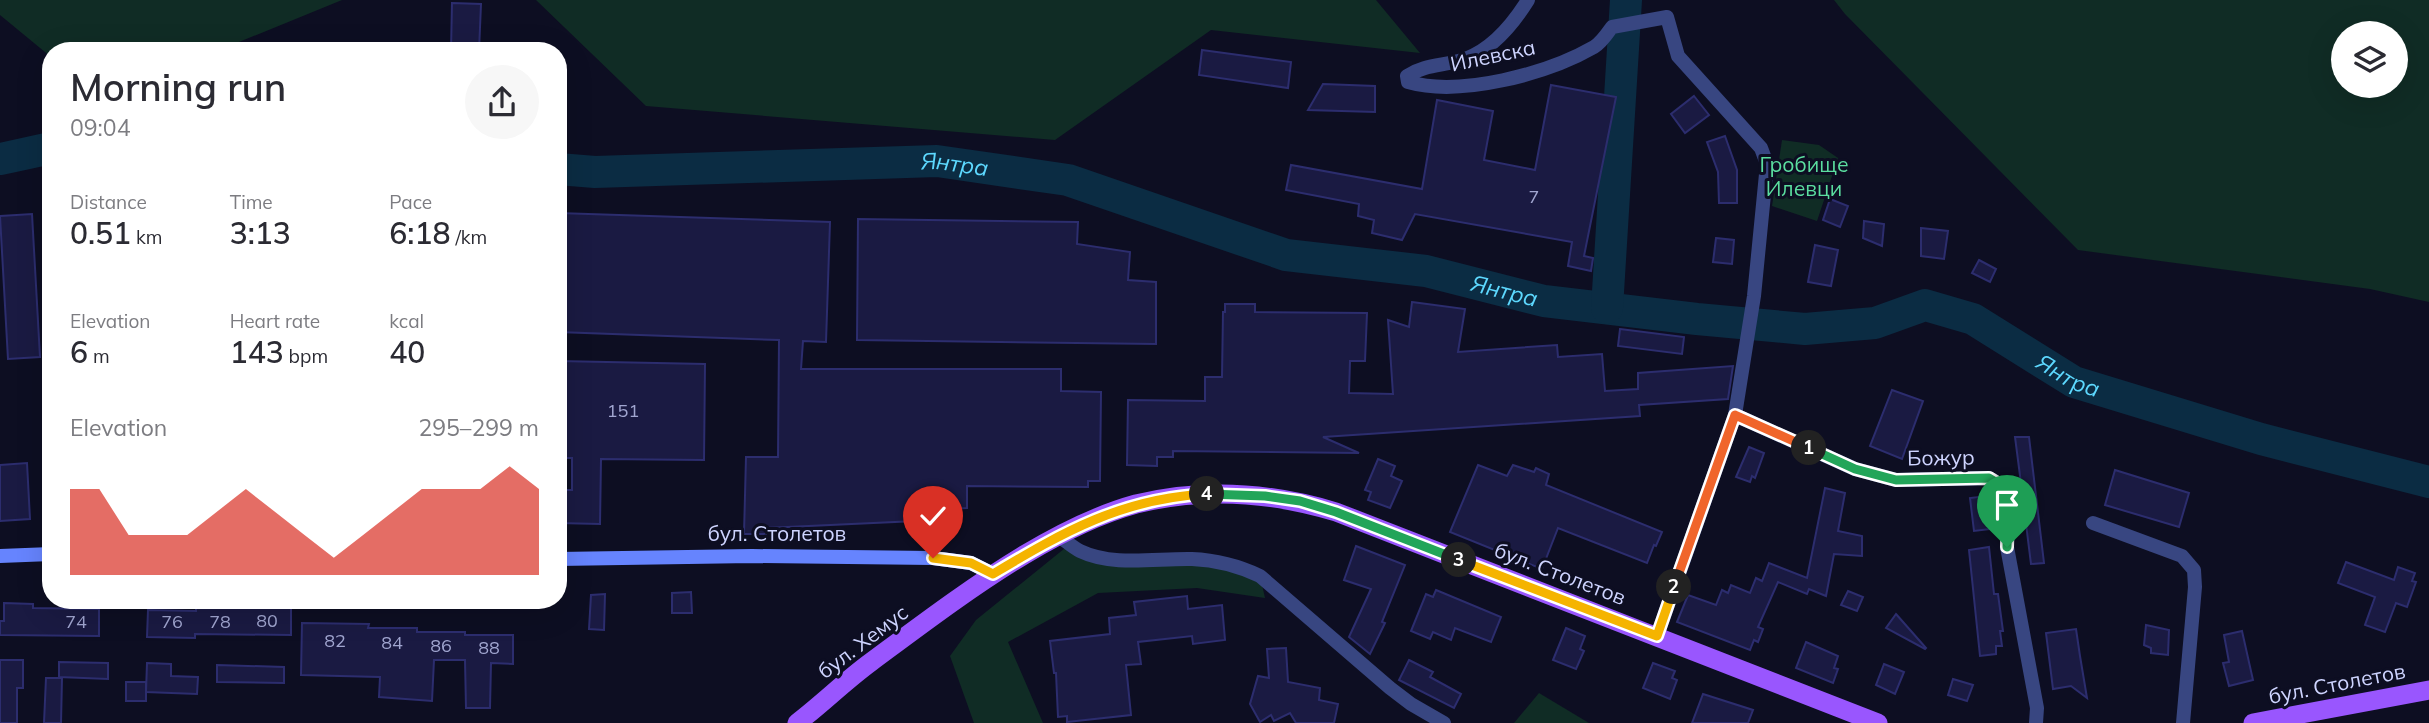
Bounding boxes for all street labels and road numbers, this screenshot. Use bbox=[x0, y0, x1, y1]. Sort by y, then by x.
street label: Илевска bbox=[1448, 33, 1538, 77]
street label: Божур bbox=[1907, 443, 1975, 471]
street label: бул. Столетов bbox=[708, 520, 846, 546]
street label: бул. Столетов bbox=[1491, 536, 1630, 610]
street label: бул. Хемус bbox=[812, 599, 913, 684]
street label: бул. Столетов bbox=[2266, 657, 2407, 709]

